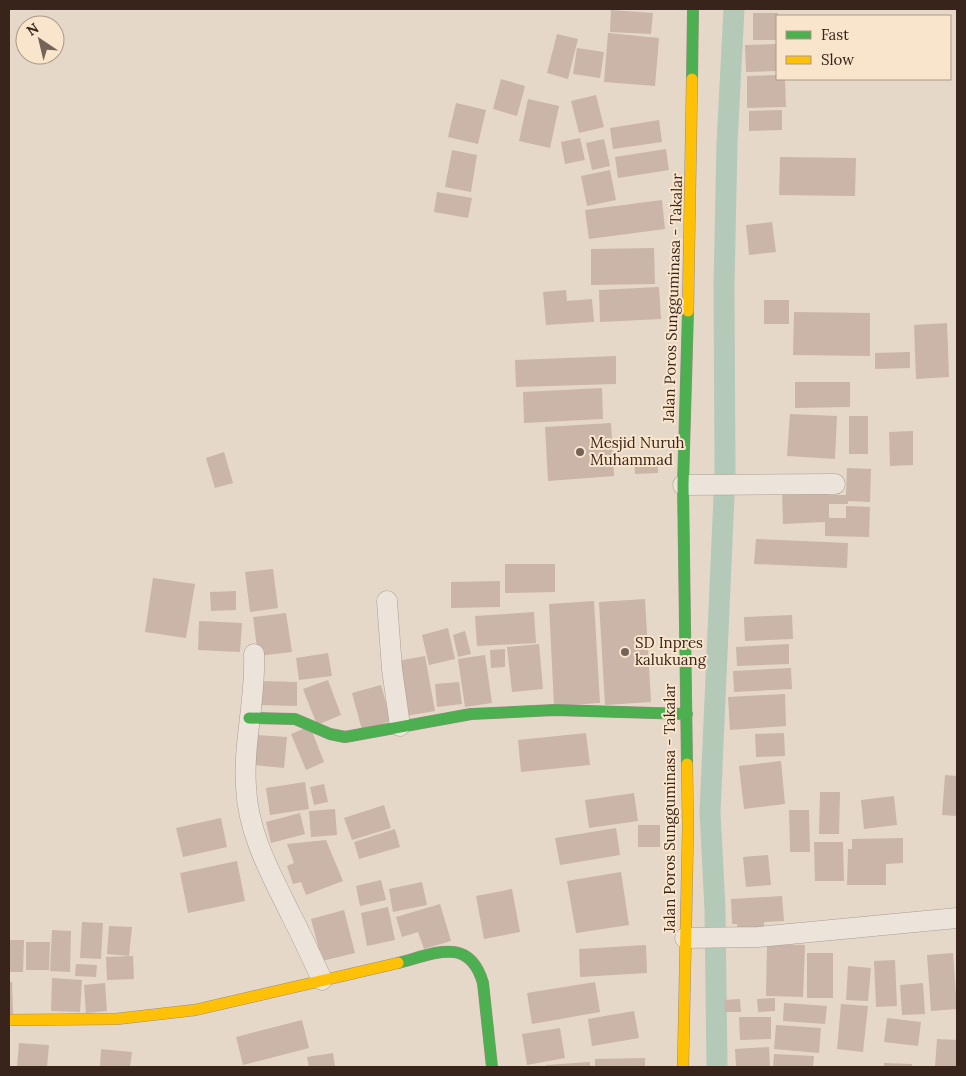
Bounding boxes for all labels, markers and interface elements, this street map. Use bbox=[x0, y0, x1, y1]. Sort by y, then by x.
north arrow bbox=[15, 15, 65, 65]
legend bbox=[776, 15, 951, 80]
text: N bbox=[23, 19, 42, 40]
text: Fast bbox=[821, 25, 849, 44]
text: Slow bbox=[821, 50, 854, 69]
street label: Jalan Poros Sungguminasa - Takalar bbox=[659, 173, 686, 424]
place label: Mesjid Nuruh Muhammad bbox=[590, 433, 685, 469]
marker: Mesjid Nuruh Muhammad bbox=[574, 446, 586, 458]
place label: SD Inpres kalukuang bbox=[635, 633, 707, 669]
marker: SD Inpres kalukuang bbox=[619, 646, 631, 658]
street label: Jalan Poros Sungguminasa - Takalar bbox=[660, 683, 679, 934]

